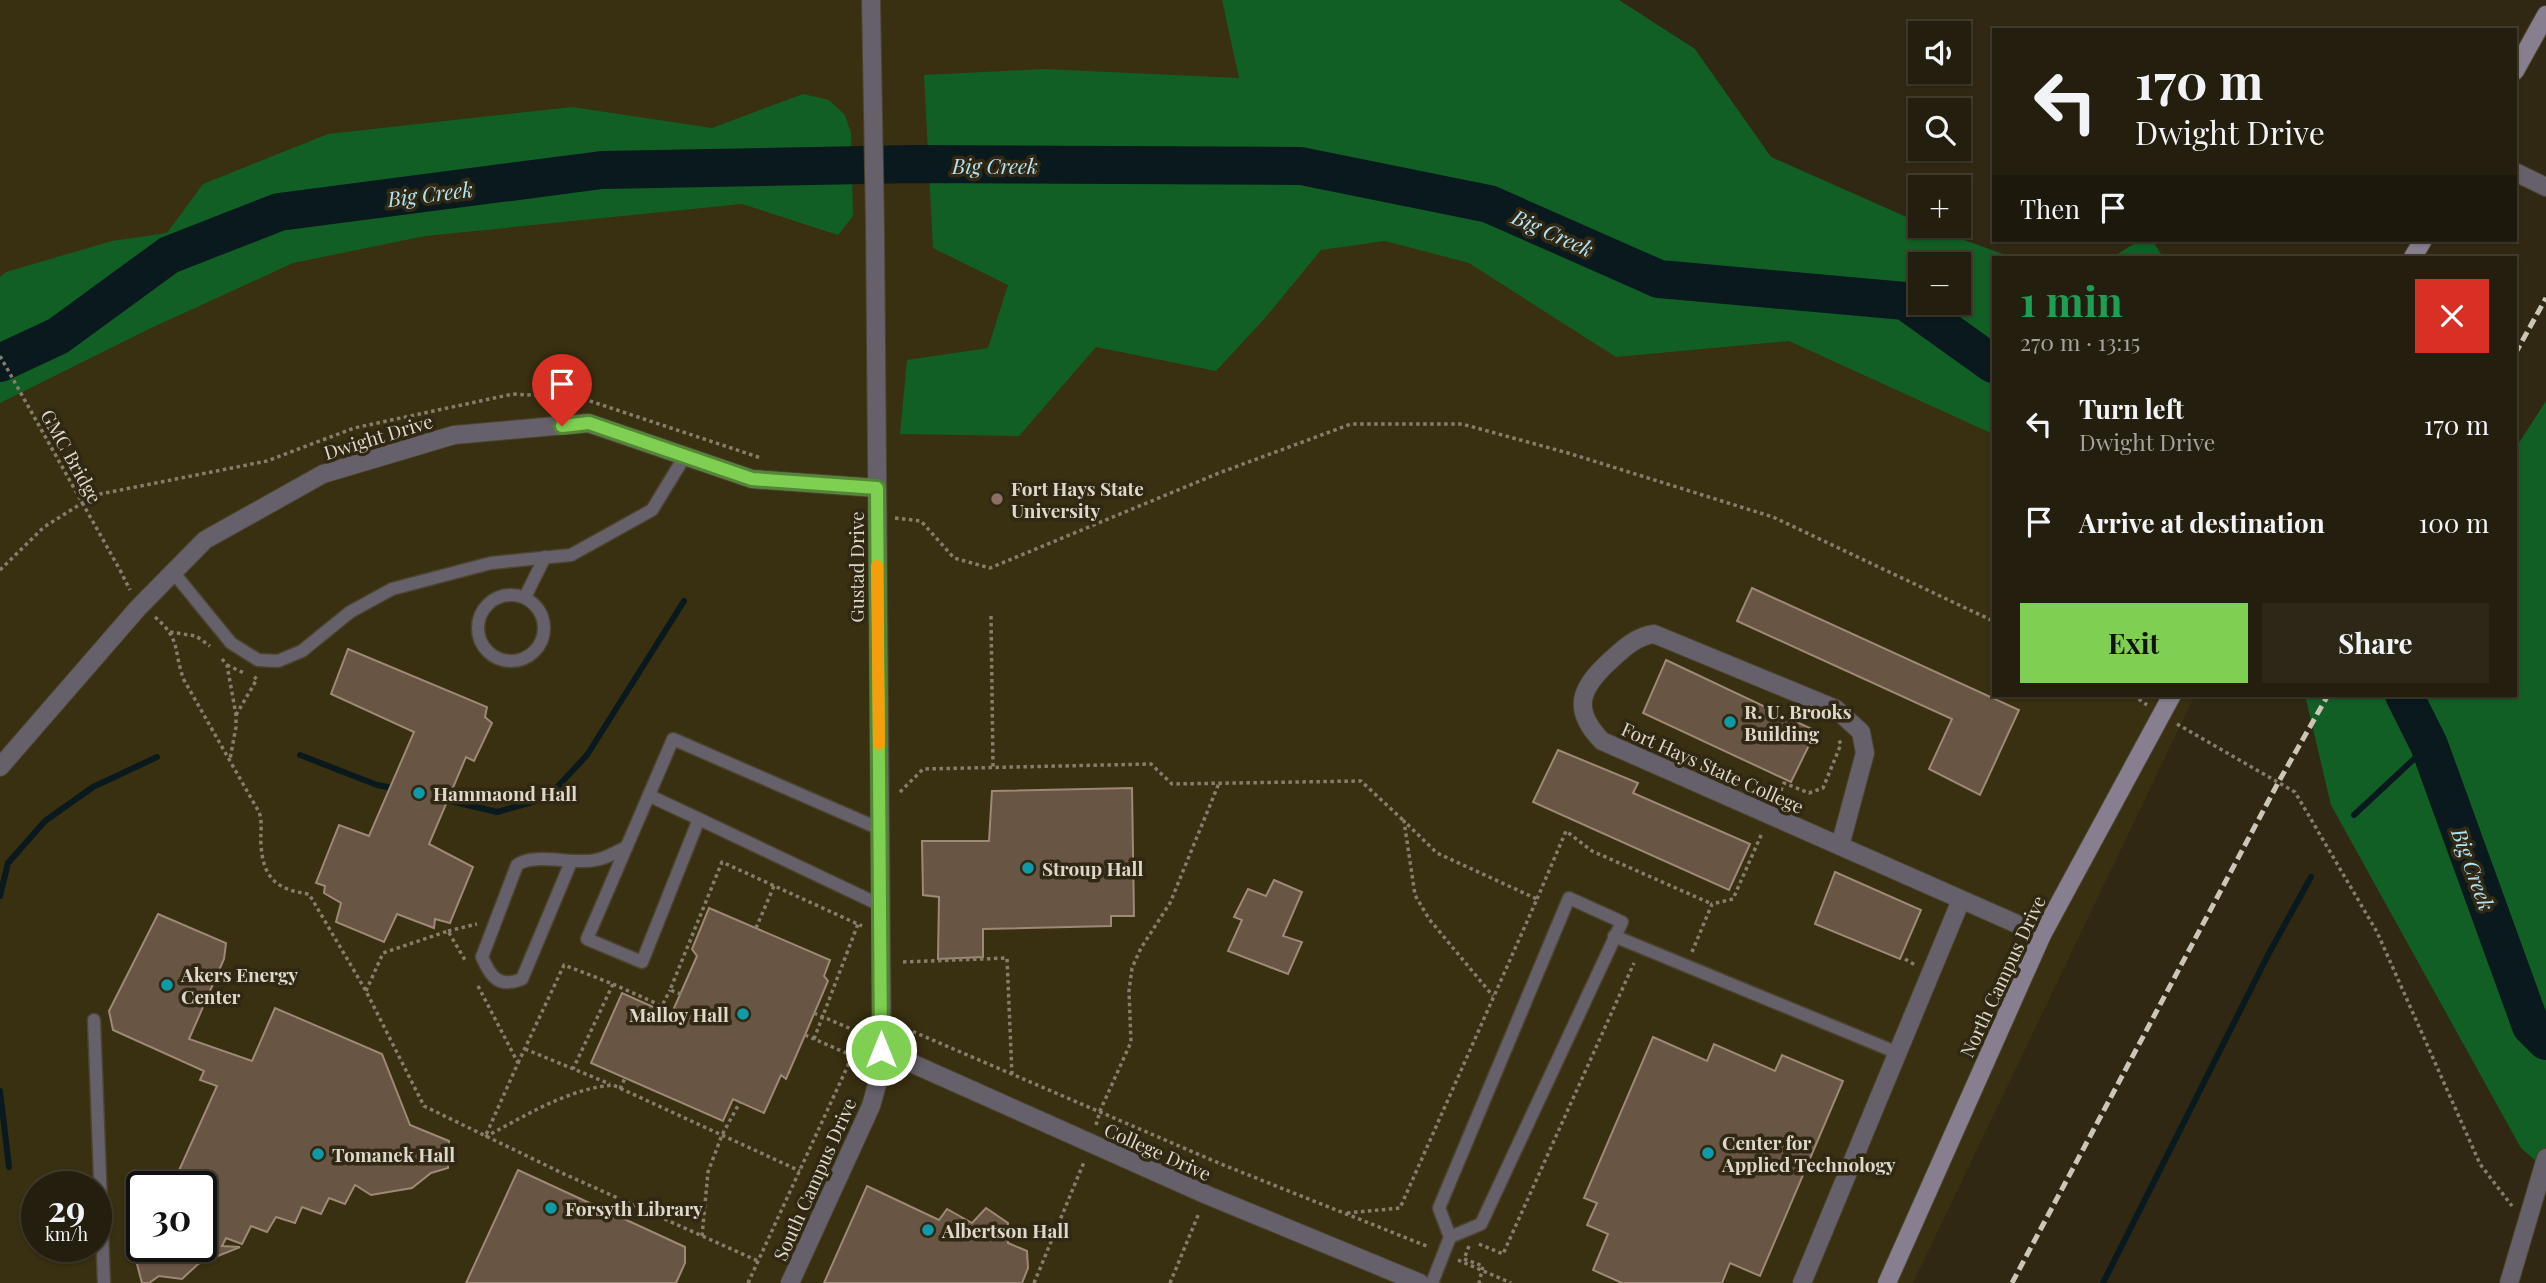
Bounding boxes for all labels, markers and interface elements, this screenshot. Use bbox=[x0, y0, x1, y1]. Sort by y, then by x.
map controls bbox=[1908, 21, 1971, 315]
button: sound bbox=[1908, 21, 1971, 84]
text: 170 m bbox=[2135, 47, 2263, 112]
icon: left bbox=[2020, 56, 2111, 147]
button: search bbox=[1908, 98, 1971, 161]
text: Dwight Drive bbox=[2135, 110, 2325, 153]
water label: Big Creek bbox=[951, 151, 1038, 179]
water label: Big Creek bbox=[385, 174, 474, 212]
button: + bbox=[1908, 175, 1971, 238]
icon: arrive bbox=[2094, 189, 2132, 227]
text: Then bbox=[2020, 191, 2080, 226]
water label: Big Creek bbox=[1507, 201, 1598, 262]
button: − bbox=[1908, 252, 1971, 315]
text: 1 min bbox=[2020, 272, 2123, 328]
button: close bbox=[2415, 279, 2489, 353]
text: 270 m · 13:15 bbox=[2020, 326, 2140, 357]
pin bbox=[532, 354, 592, 426]
icon: arrive bbox=[543, 365, 581, 403]
text: Turn left bbox=[2079, 391, 2184, 426]
street label: GMC Bridge bbox=[35, 404, 109, 508]
icon: left bbox=[2020, 405, 2058, 443]
street label: Dwight Drive bbox=[320, 407, 436, 465]
text: 170 m bbox=[2424, 407, 2489, 442]
text: Dwight Drive bbox=[2079, 426, 2216, 457]
place label: Fort Hays State University bbox=[1011, 475, 1144, 523]
marker: Fort Hays State University bbox=[989, 491, 1005, 507]
icon: arrive bbox=[2020, 503, 2058, 541]
text: Arrive at destination bbox=[2079, 505, 2325, 540]
text: 100 m bbox=[2419, 505, 2489, 540]
street label: Gustad Drive bbox=[843, 511, 869, 623]
button: Exit bbox=[2020, 603, 2248, 683]
button: Share bbox=[2262, 603, 2489, 683]
place label: R. U. Brooks Building bbox=[1744, 698, 1852, 746]
marker: R. U. Brooks Building bbox=[1722, 714, 1738, 730]
street label: Fort Hays State College bbox=[1618, 715, 1808, 819]
place label: Hammaond Hall bbox=[433, 780, 577, 806]
marker: Hammaond Hall bbox=[411, 785, 427, 801]
water label: Big Creek bbox=[2446, 823, 2502, 914]
place label: Stroup Hall bbox=[1042, 855, 1143, 881]
marker: Stroup Hall bbox=[1020, 860, 1036, 876]
street label: North Campus Drive bbox=[1953, 891, 2051, 1061]
place label: Akers Energy Center bbox=[180, 961, 298, 1009]
marker: Akers Energy Center bbox=[159, 977, 175, 993]
place label: Malloy Hall bbox=[629, 1001, 729, 1027]
marker: Malloy Hall bbox=[735, 1006, 751, 1022]
position arrow bbox=[844, 1013, 918, 1087]
street label: South Campus Drive bbox=[766, 1094, 862, 1264]
street label: College Drive bbox=[1101, 1116, 1215, 1186]
place label: Center for Applied Technology bbox=[1721, 1129, 1896, 1177]
place label: Tomanek Hall bbox=[332, 1141, 455, 1167]
marker: Center for Applied Technology bbox=[1700, 1145, 1716, 1161]
marker: Tomanek Hall bbox=[310, 1146, 326, 1162]
speed limit sign: 30 bbox=[126, 1171, 217, 1262]
text: 29 bbox=[48, 1184, 85, 1231]
place label: Forsyth Library bbox=[565, 1195, 703, 1221]
marker: Forsyth Library bbox=[543, 1200, 559, 1216]
place label: Albertson Hall bbox=[941, 1217, 1069, 1243]
text: km/h bbox=[45, 1222, 88, 1246]
marker: Albertson Hall bbox=[920, 1222, 936, 1238]

